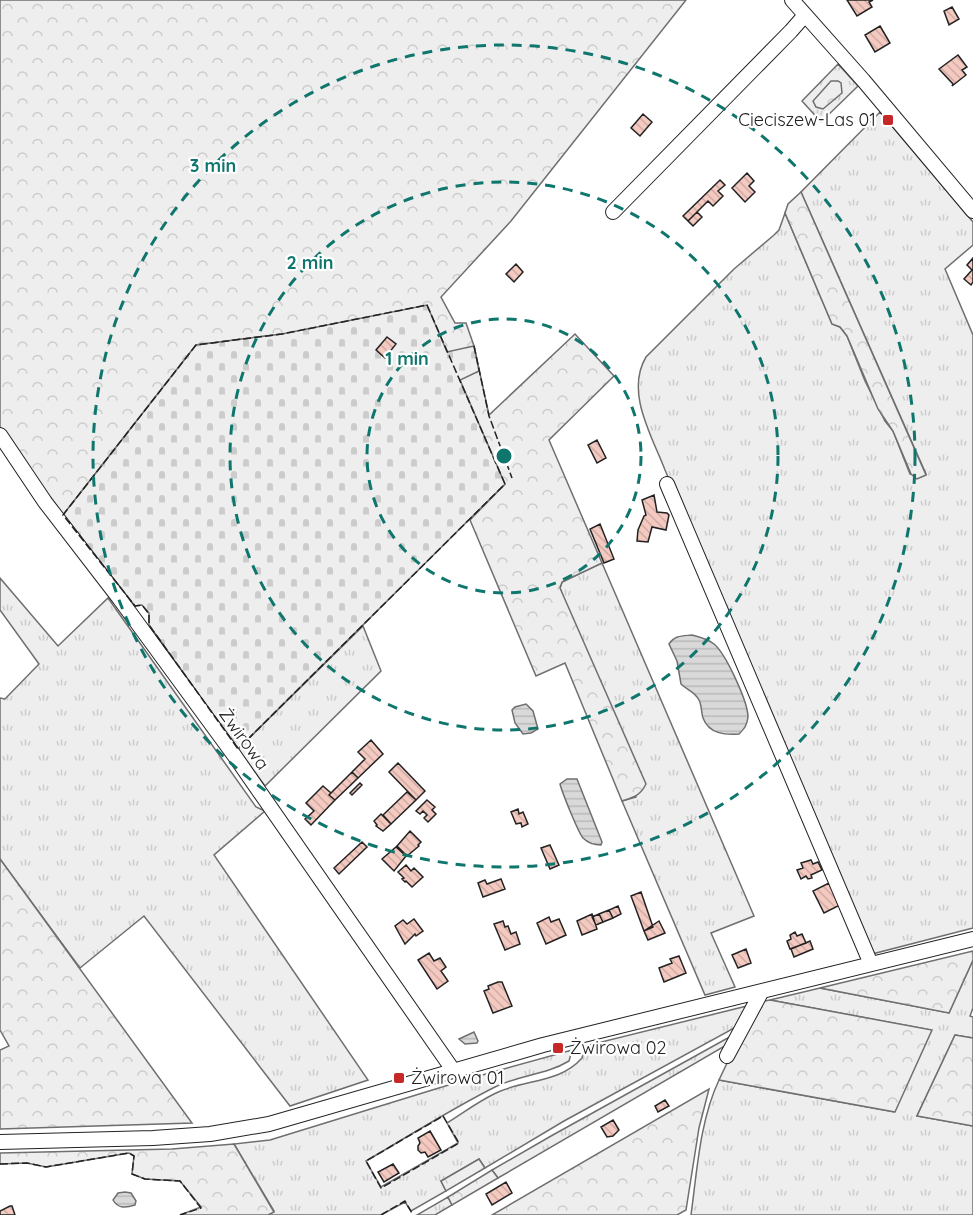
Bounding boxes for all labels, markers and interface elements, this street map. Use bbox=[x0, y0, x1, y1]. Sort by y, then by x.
place label: Cieciszew-Las 01 bbox=[738, 108, 876, 131]
marker: Cieciszew-Las 01 bbox=[881, 113, 895, 127]
text: 3 min bbox=[190, 154, 236, 177]
text: 2 min bbox=[287, 251, 333, 274]
text: 1 min bbox=[385, 347, 429, 370]
centre of rings bbox=[494, 446, 514, 466]
street label: Żwirowa bbox=[214, 703, 275, 774]
place label: Żwirowa 02 bbox=[570, 1036, 667, 1059]
marker: Żwirowa 02 bbox=[551, 1041, 565, 1055]
place label: Żwirowa 01 bbox=[411, 1066, 504, 1089]
marker: Żwirowa 01 bbox=[392, 1071, 406, 1085]

